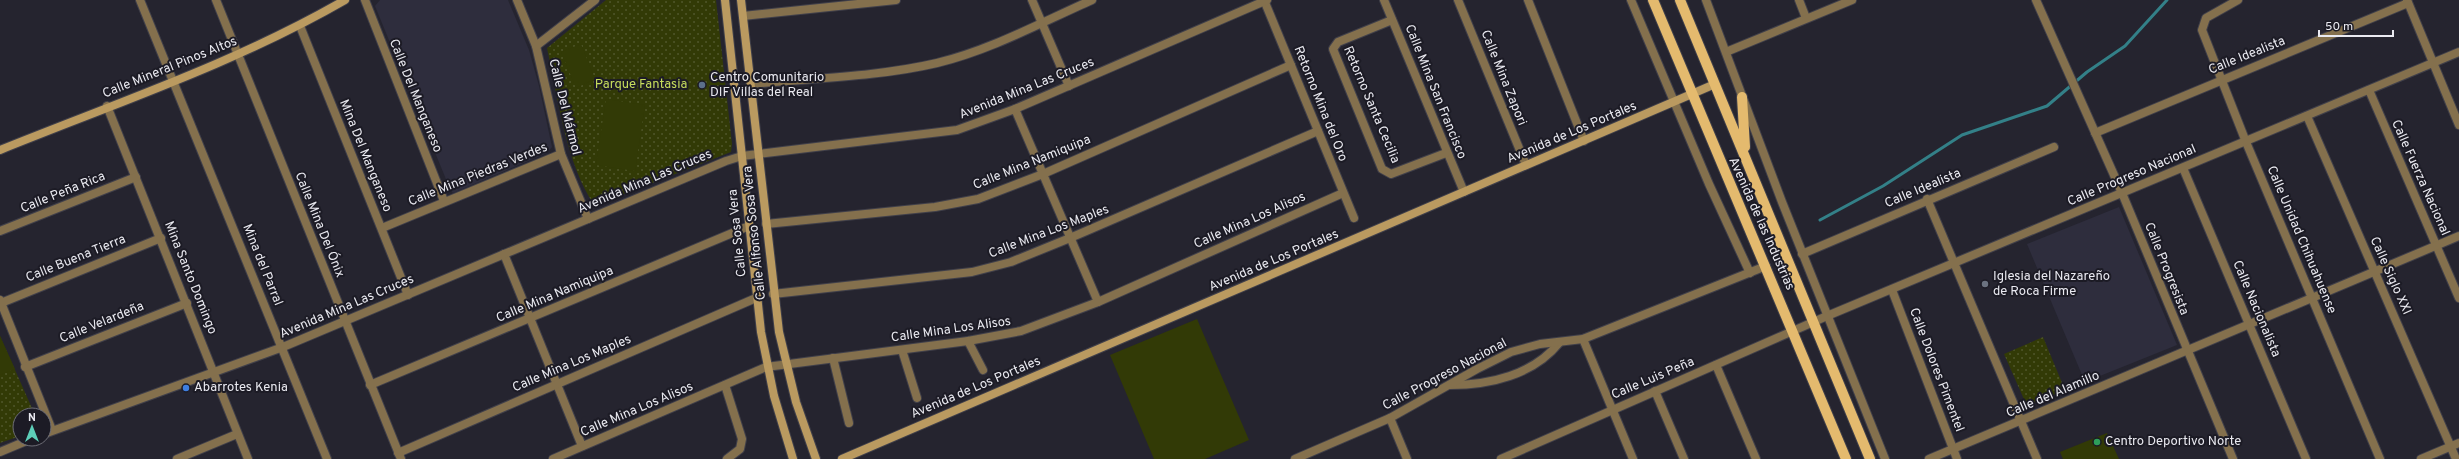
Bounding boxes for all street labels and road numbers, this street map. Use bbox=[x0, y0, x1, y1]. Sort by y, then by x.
street label: Calle Mina San Francisco bbox=[1401, 22, 1469, 162]
street label: Calle Mina Zapori bbox=[1477, 28, 1529, 128]
street label: Calle Idealista bbox=[2206, 33, 2288, 79]
street label: Calle Mineral Pinos Altos bbox=[100, 34, 240, 102]
street label: Calle Del Manganeso bbox=[385, 37, 445, 155]
street label: Retorno Mina del Oro bbox=[1289, 44, 1351, 164]
street label: Retorno Santa Cecilia bbox=[1339, 44, 1403, 166]
street label: Avenida Mina Las Cruces bbox=[957, 55, 1097, 123]
street label: Calle Del Mármol bbox=[544, 57, 584, 157]
street label: Mina Del Manganeso bbox=[335, 97, 395, 215]
street label: Avenida de Los Portales bbox=[1505, 98, 1639, 168]
street label: Calle Fuerza Nacional bbox=[2387, 118, 2453, 238]
street label: Calle Mina Namiquipa bbox=[971, 132, 1093, 194]
street label: Calle Mina Piedras Verdes bbox=[406, 140, 550, 210]
street label: Calle Progreso Nacional bbox=[2065, 142, 2199, 210]
street label: Avenida Mina Las Cruces bbox=[576, 146, 714, 218]
street label: Avenida de las Industrias bbox=[1724, 155, 1798, 293]
street label: Calle Unidad Chihuahuense bbox=[2263, 164, 2339, 316]
street label: Calle Alfonso Sosa Vera bbox=[740, 165, 770, 301]
street label: Calle Idealista bbox=[1883, 166, 1963, 212]
street label: Calle Peña Rica bbox=[18, 169, 108, 217]
street label: Calle Mina Del Ónix bbox=[291, 169, 349, 280]
street label: Calle Sosa Vera bbox=[725, 188, 751, 278]
street label: Calle Mina Los Alisos bbox=[1192, 189, 1308, 253]
street label: Calle Mina Los Maples bbox=[987, 202, 1111, 262]
street label: Mina Santo Domingo bbox=[160, 219, 220, 337]
street label: Calle Progresista bbox=[2140, 220, 2192, 318]
street label: Mina del Parral bbox=[238, 222, 286, 308]
street label: Avenida de Los Portales bbox=[1207, 226, 1341, 296]
street label: Calle Buena Tierra bbox=[24, 232, 128, 286]
street label: Calle Siglo XXI bbox=[2366, 235, 2414, 317]
street label: Calle Nacionalista bbox=[2228, 258, 2284, 360]
street label: Calle Mina Namiquipa bbox=[494, 263, 616, 327]
street label: Avenida Mina Las Cruces bbox=[278, 271, 416, 343]
street label: Calle Velardeña bbox=[57, 299, 147, 347]
street label: Calle Dolores Pimentel bbox=[1905, 306, 1967, 434]
street label: Calle Mina Los Alisos bbox=[890, 314, 1012, 346]
street label: Calle Mina Los Maples bbox=[510, 332, 634, 396]
street label: Calle Progreso Nacional bbox=[1380, 335, 1510, 415]
street label: Avenida de Los Portales bbox=[909, 353, 1043, 423]
street label: Calle Luis Peña bbox=[1609, 354, 1697, 404]
street label: Calle del Alamillo bbox=[2004, 368, 2102, 422]
street label: Calle Mina Los Alisos bbox=[578, 379, 696, 441]

